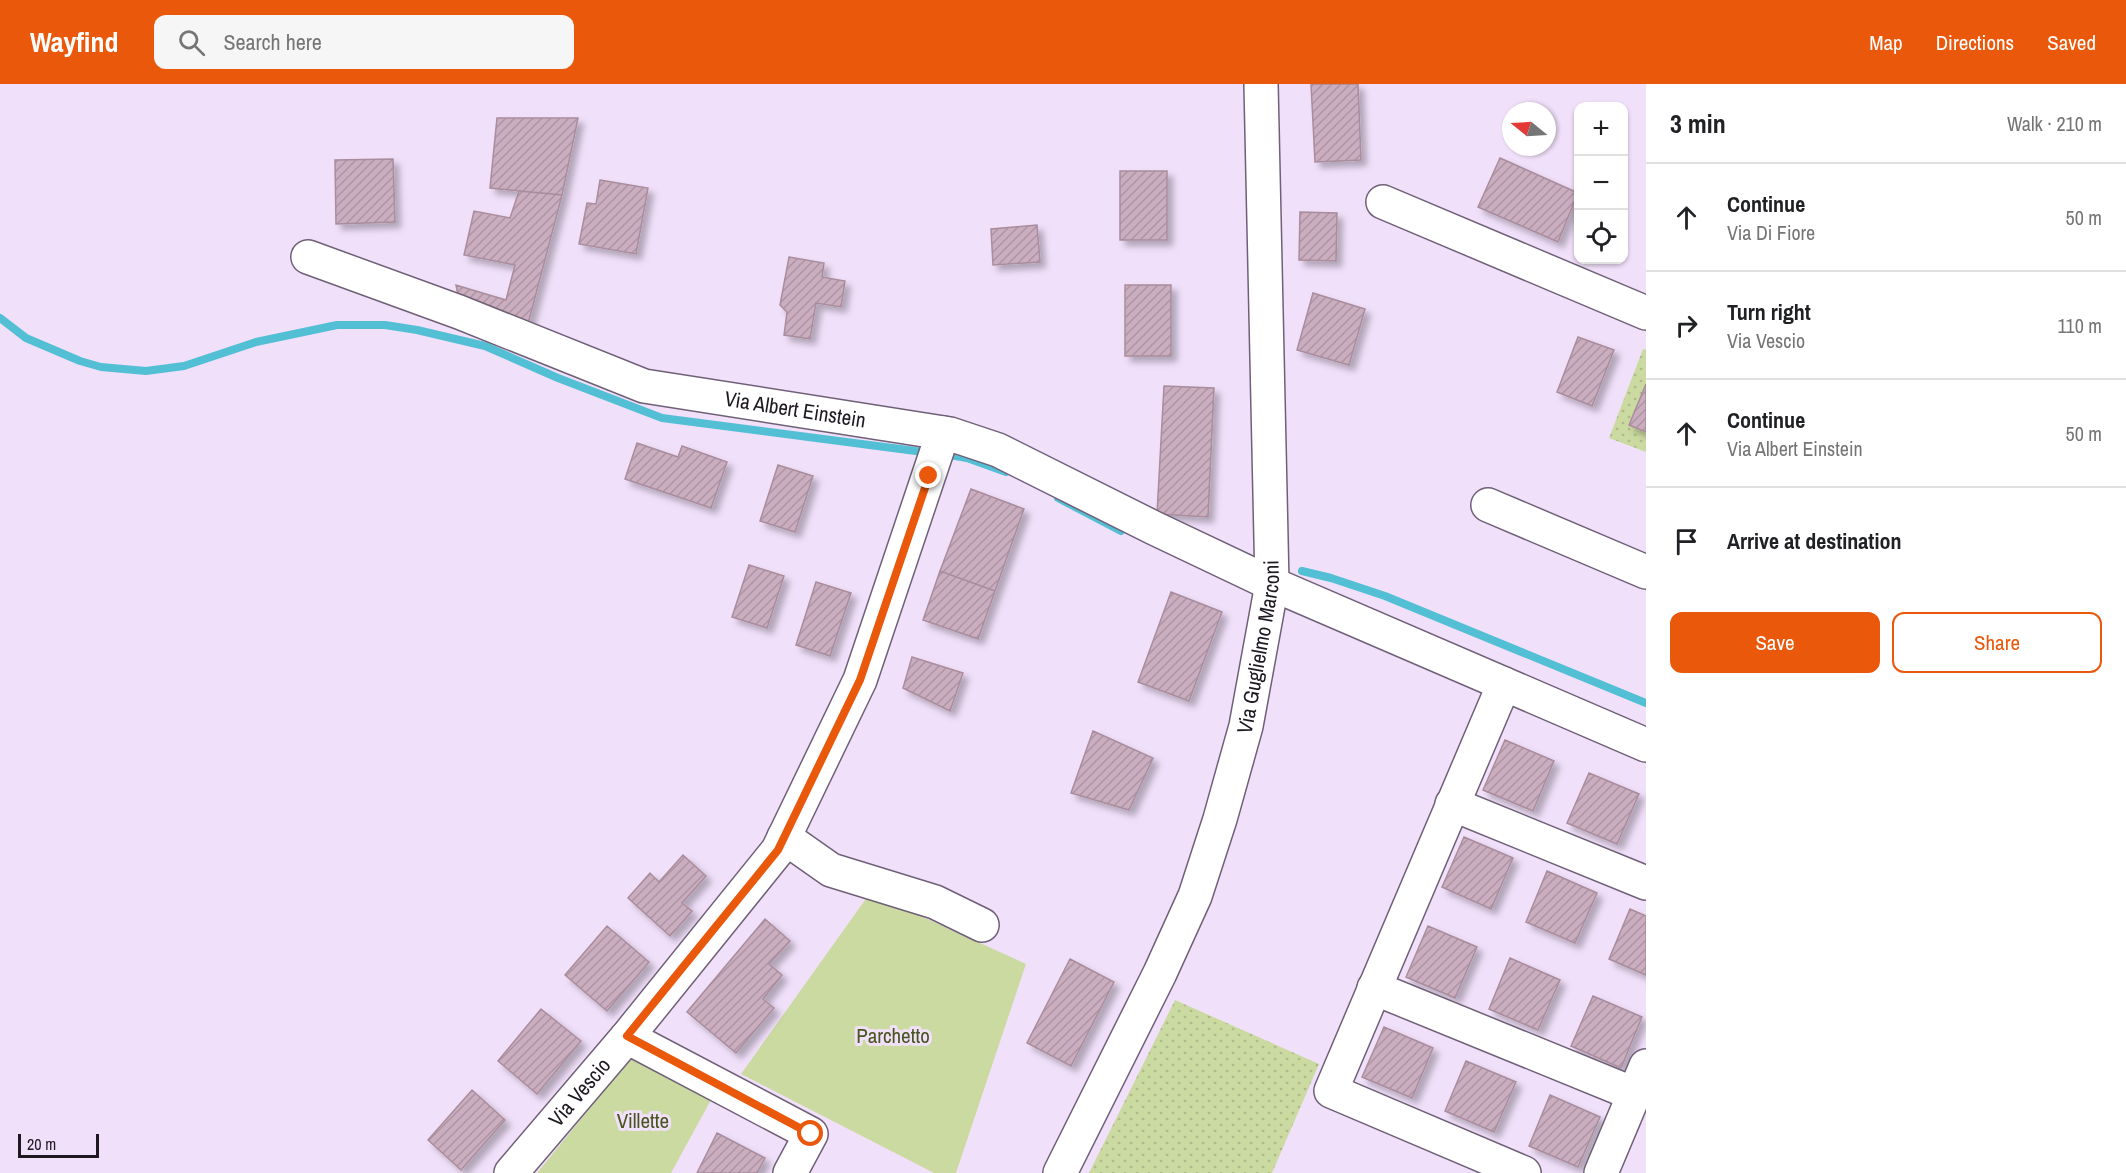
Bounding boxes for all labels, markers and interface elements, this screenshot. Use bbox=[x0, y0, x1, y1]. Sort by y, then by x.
search box bbox=[154, 15, 574, 69]
text: Wayfind bbox=[30, 23, 118, 61]
icon: search bbox=[175, 26, 208, 59]
text: Search here bbox=[223, 27, 322, 57]
text: Map bbox=[1869, 28, 1903, 57]
text: Directions bbox=[1936, 28, 2014, 57]
text: Saved bbox=[2047, 28, 2096, 57]
north arrow bbox=[1502, 102, 1556, 156]
map controls bbox=[1574, 102, 1628, 264]
button: + bbox=[1574, 102, 1628, 156]
text: 3 min bbox=[1670, 106, 1726, 141]
text: Walk · 210 m bbox=[2007, 110, 2102, 137]
button: − bbox=[1574, 156, 1628, 210]
text: Continue bbox=[1727, 189, 1805, 219]
icon: ahead bbox=[1670, 201, 1703, 234]
text: 50 m bbox=[2066, 204, 2102, 231]
button: locate bbox=[1574, 210, 1628, 264]
text: Via Di Fiore bbox=[1727, 219, 1815, 246]
text: Turn right bbox=[1727, 297, 1811, 327]
icon: right bbox=[1670, 309, 1703, 342]
text: 110 m bbox=[2058, 312, 2102, 339]
text: Via Vescio bbox=[1727, 327, 1805, 354]
street label: Via Albert Einstein bbox=[723, 384, 868, 435]
text: Continue bbox=[1727, 405, 1805, 435]
icon: ahead bbox=[1670, 417, 1703, 450]
text: 50 m bbox=[2066, 420, 2102, 447]
text: Via Albert Einstein bbox=[1727, 435, 1863, 462]
route end bbox=[915, 462, 941, 488]
icon: arrive bbox=[1670, 525, 1703, 558]
text: Arrive at destination bbox=[1727, 526, 1901, 556]
street label: Via Guglielmo Marconi bbox=[1229, 560, 1286, 737]
button: Save bbox=[1670, 612, 1880, 673]
button: Share bbox=[1892, 612, 2102, 673]
park label: Parchetto bbox=[856, 1021, 930, 1050]
street label: Via Vescio bbox=[542, 1051, 617, 1133]
park label: Villette bbox=[617, 1106, 669, 1135]
route start bbox=[797, 1120, 823, 1146]
scale bar bbox=[18, 1131, 99, 1158]
text: 20 m bbox=[27, 1133, 56, 1155]

